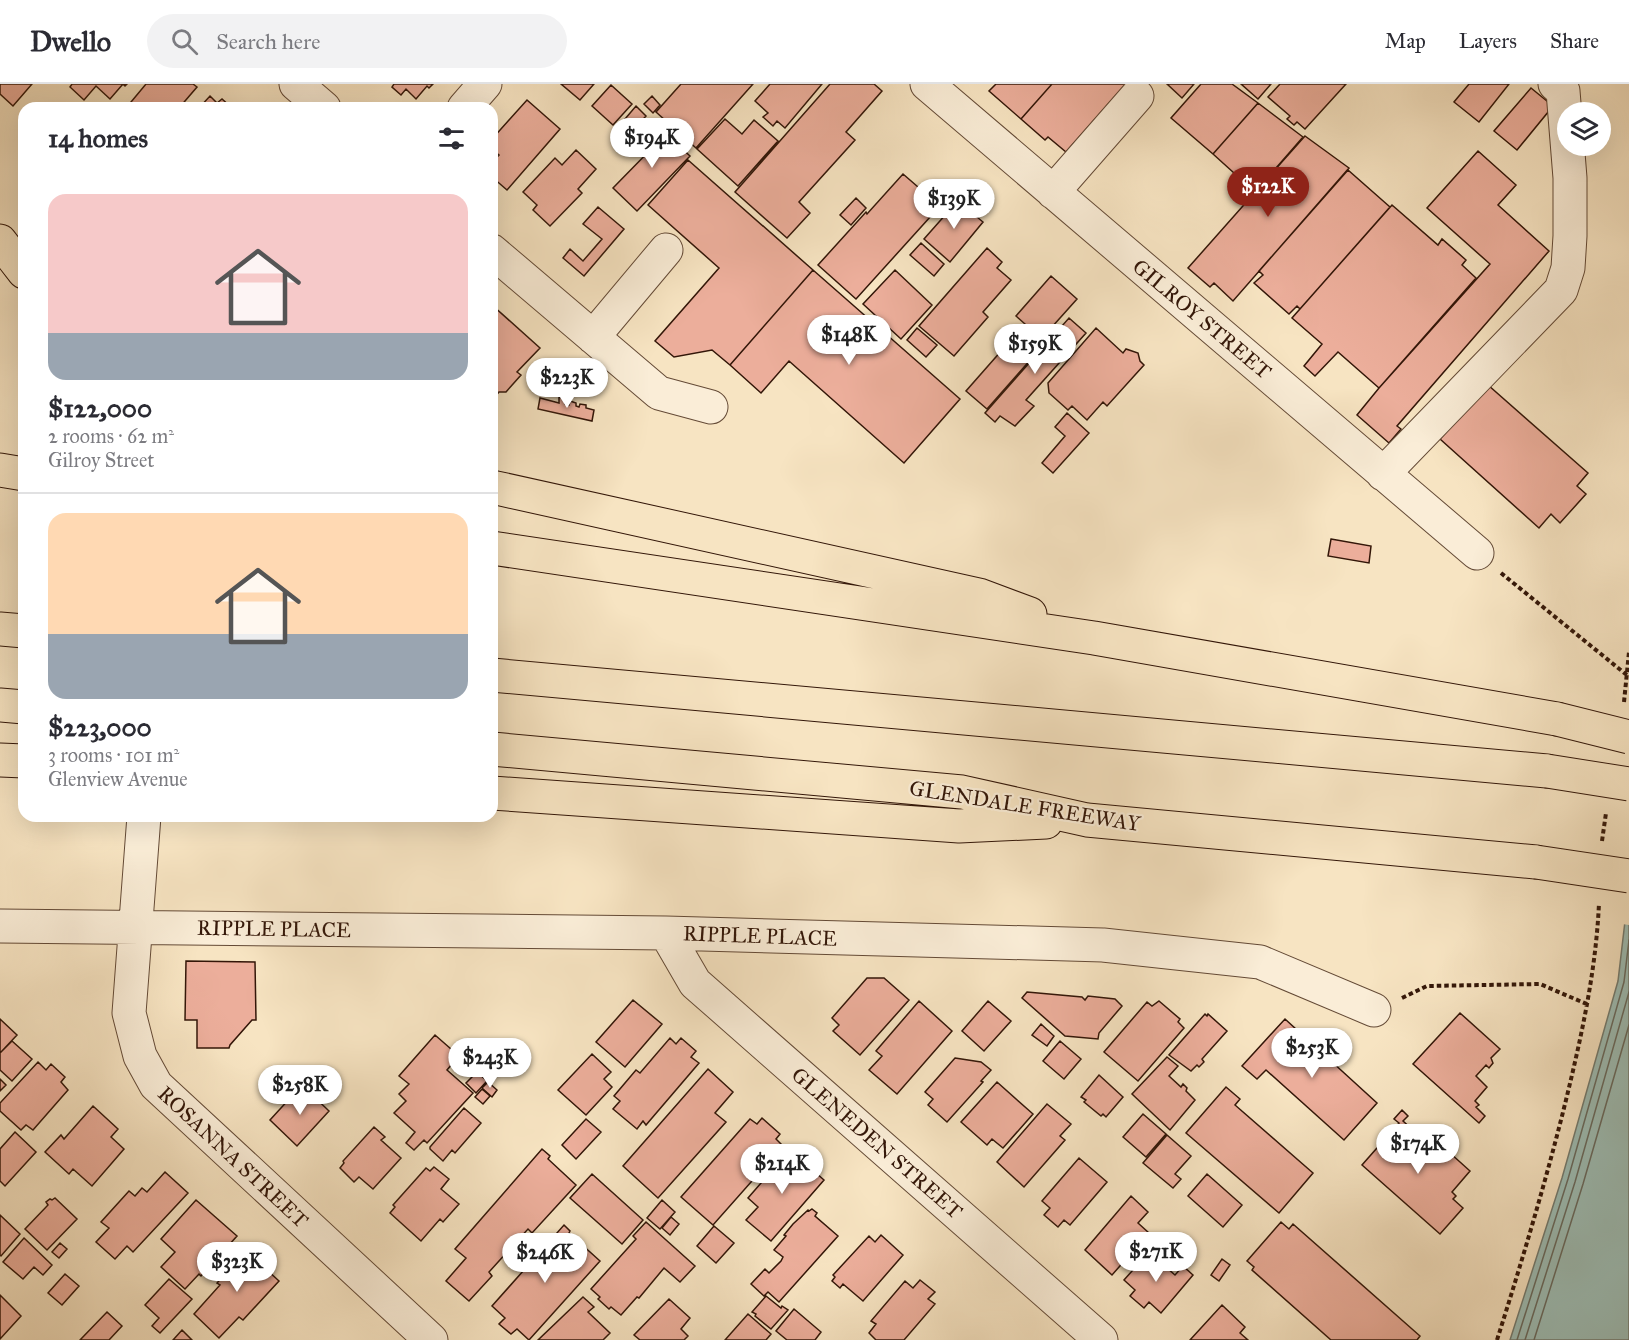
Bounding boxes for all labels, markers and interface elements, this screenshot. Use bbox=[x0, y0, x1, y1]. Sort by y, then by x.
search box bbox=[147, 14, 567, 68]
text: Dwello bbox=[30, 24, 111, 59]
icon: search bbox=[168, 25, 201, 58]
text: Search here bbox=[216, 28, 320, 55]
text: Map bbox=[1385, 28, 1426, 54]
text: Layers bbox=[1459, 28, 1517, 54]
text: Share bbox=[1550, 28, 1599, 54]
map controls bbox=[1557, 102, 1611, 156]
button: layers bbox=[1557, 102, 1611, 156]
pin: $194K bbox=[610, 118, 694, 169]
text: 14 homes bbox=[48, 122, 148, 154]
icon: filters bbox=[435, 122, 468, 155]
text: $194K bbox=[624, 125, 680, 149]
pin: $122K bbox=[1226, 167, 1310, 218]
text: $122K bbox=[1241, 174, 1295, 198]
pin: $139K bbox=[912, 179, 996, 230]
text: $139K bbox=[928, 186, 980, 210]
icon: home bbox=[204, 233, 312, 341]
street label: GILROY STREET bbox=[1127, 253, 1277, 385]
pin: $148K bbox=[807, 315, 891, 366]
text: $148K bbox=[821, 322, 877, 346]
pin: $159K bbox=[993, 324, 1077, 375]
text: $159K bbox=[1008, 331, 1062, 355]
pin: $223K bbox=[525, 358, 609, 409]
text: $223K bbox=[540, 365, 594, 389]
text: $122,000 bbox=[48, 392, 152, 424]
text: 2 rooms · 62 m² bbox=[48, 424, 174, 448]
text: Gilroy Street bbox=[48, 448, 154, 472]
icon: home bbox=[204, 552, 312, 660]
text: $223,000 bbox=[48, 711, 152, 743]
text: 3 rooms · 101 m² bbox=[48, 743, 179, 767]
text: Glenview Avenue bbox=[48, 767, 188, 791]
street label: GLENDALE FREEWAY bbox=[908, 775, 1143, 837]
street label: RIPPLE PLACE bbox=[197, 915, 351, 943]
street label: RIPPLE PLACE bbox=[683, 920, 837, 952]
pin: $253K bbox=[1270, 1028, 1354, 1079]
text: $253K bbox=[1285, 1035, 1339, 1059]
pin: $243K bbox=[448, 1038, 532, 1089]
text: $243K bbox=[462, 1045, 518, 1069]
street label: GLENEDEN STREET bbox=[786, 1062, 968, 1224]
pin: $258K bbox=[258, 1065, 342, 1116]
text: $258K bbox=[272, 1072, 328, 1096]
street label: ROSANNA STREET bbox=[152, 1081, 314, 1233]
pin: $174K bbox=[1376, 1124, 1460, 1175]
text: $174K bbox=[1390, 1131, 1446, 1155]
pin: $214K bbox=[740, 1144, 824, 1195]
text: $214K bbox=[754, 1151, 810, 1175]
pin: $271K bbox=[1114, 1232, 1198, 1283]
pin: $246K bbox=[503, 1233, 587, 1284]
text: $271K bbox=[1129, 1239, 1183, 1263]
text: $246K bbox=[516, 1240, 574, 1264]
pin: $323K bbox=[195, 1242, 279, 1293]
text: $323K bbox=[211, 1249, 263, 1273]

